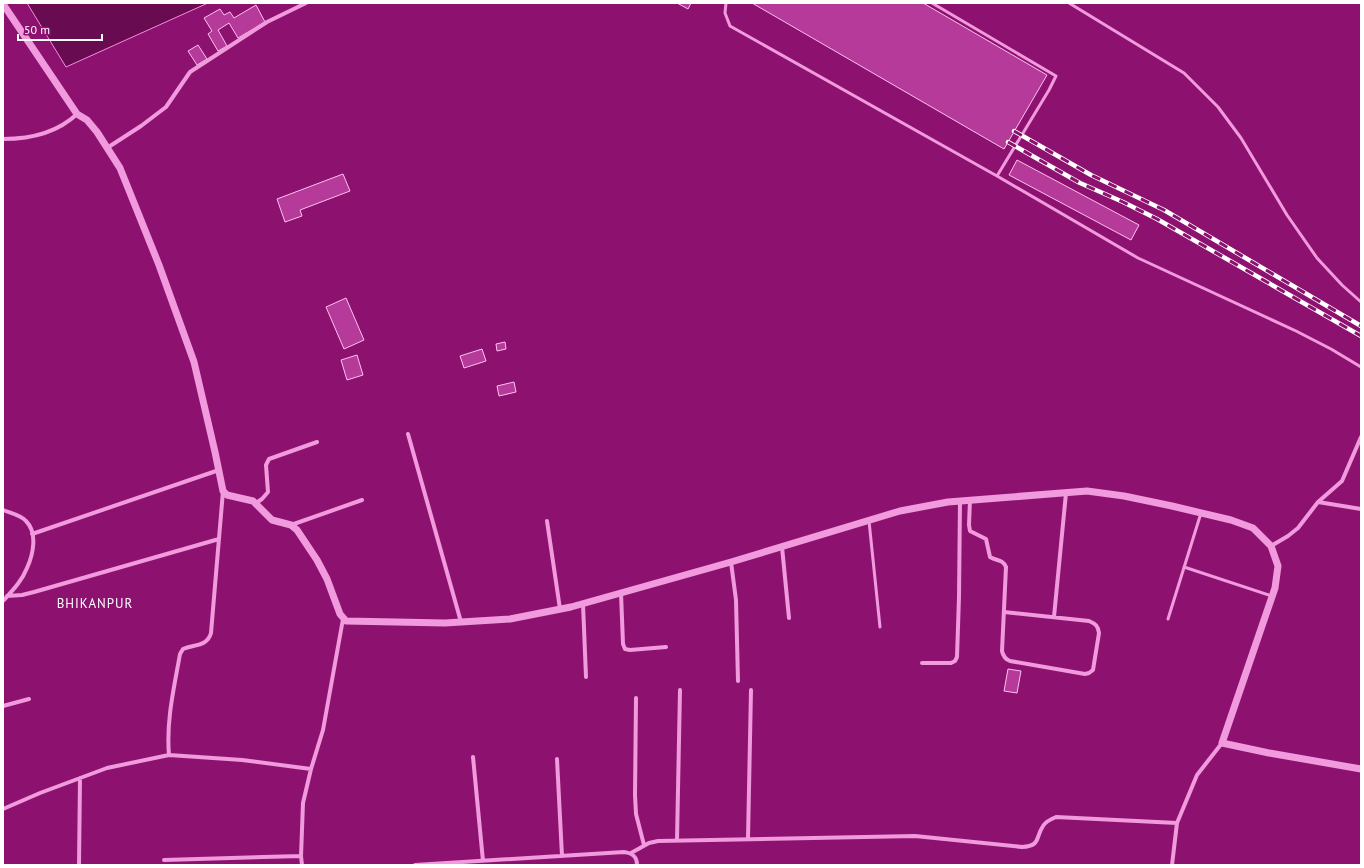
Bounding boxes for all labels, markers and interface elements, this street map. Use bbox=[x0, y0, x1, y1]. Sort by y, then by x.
scale bar bbox=[18, 16, 102, 42]
text: 50 m bbox=[24, 22, 50, 37]
district label: BHIKANPUR bbox=[57, 595, 133, 612]

